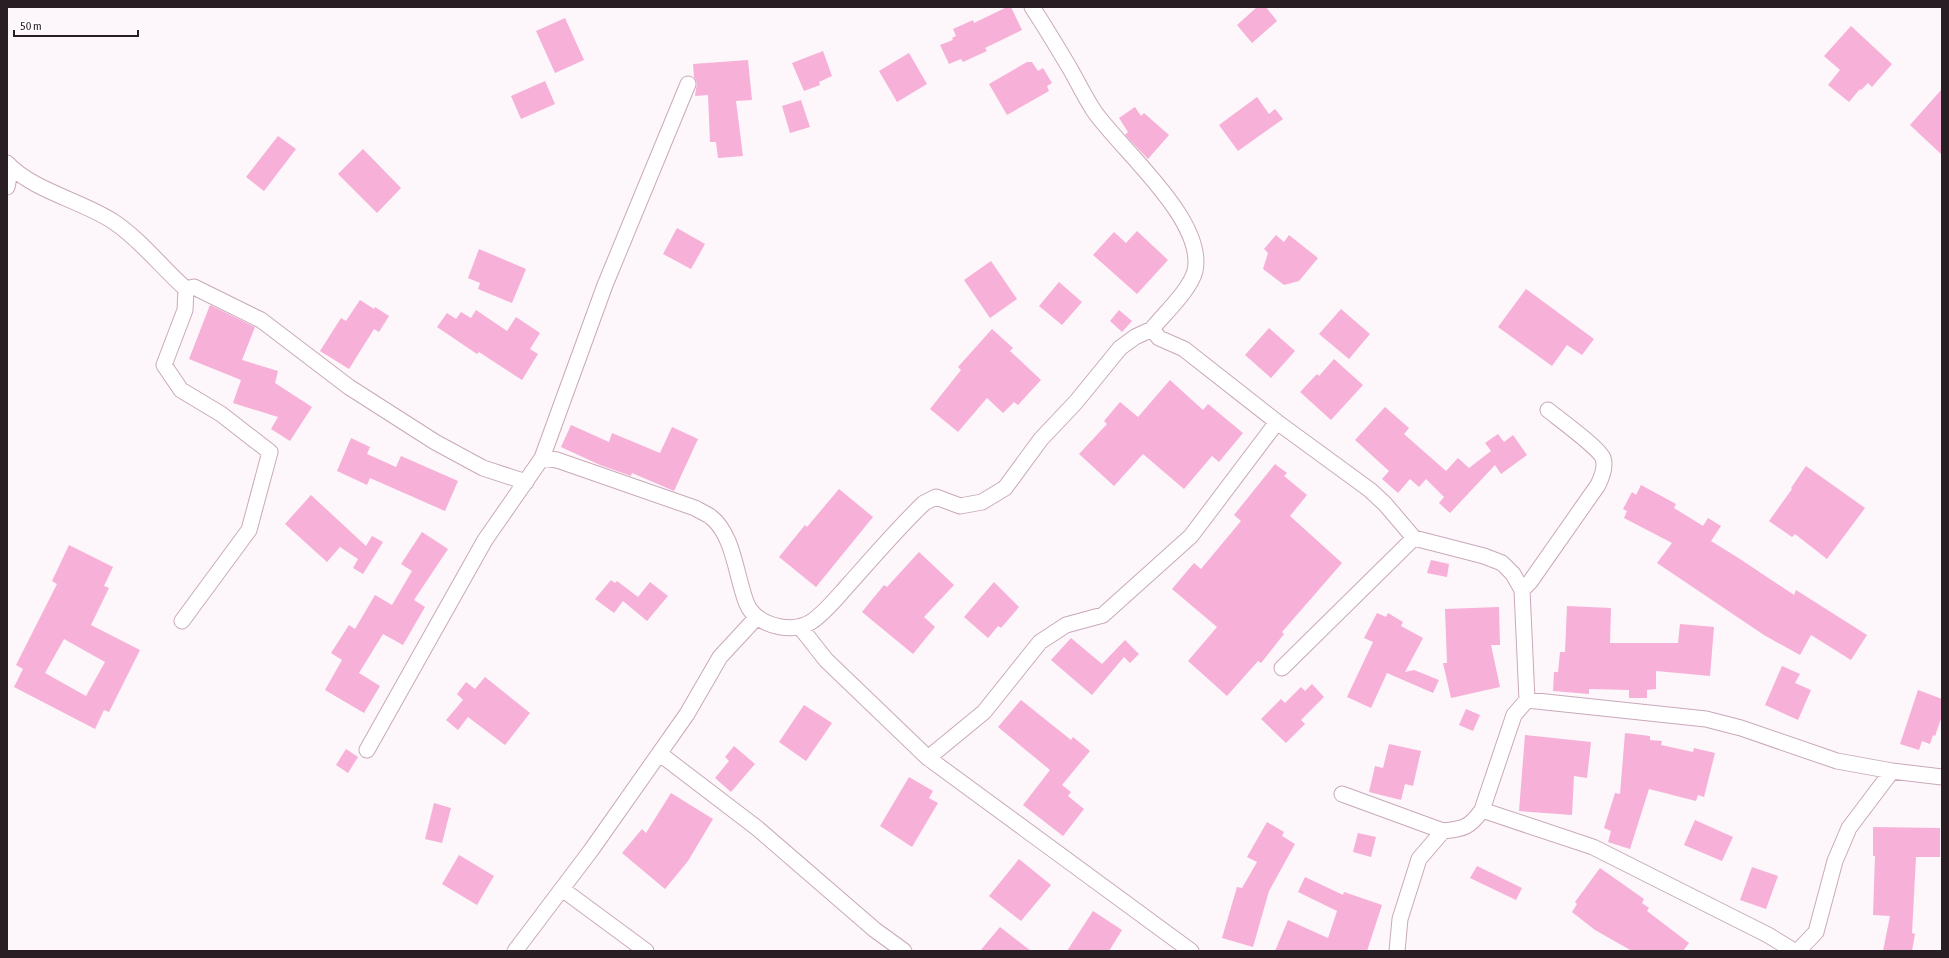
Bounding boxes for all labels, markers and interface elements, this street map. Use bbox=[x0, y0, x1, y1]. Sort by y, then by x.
scale bar bbox=[14, 12, 138, 38]
text: 50 m bbox=[20, 19, 42, 33]

